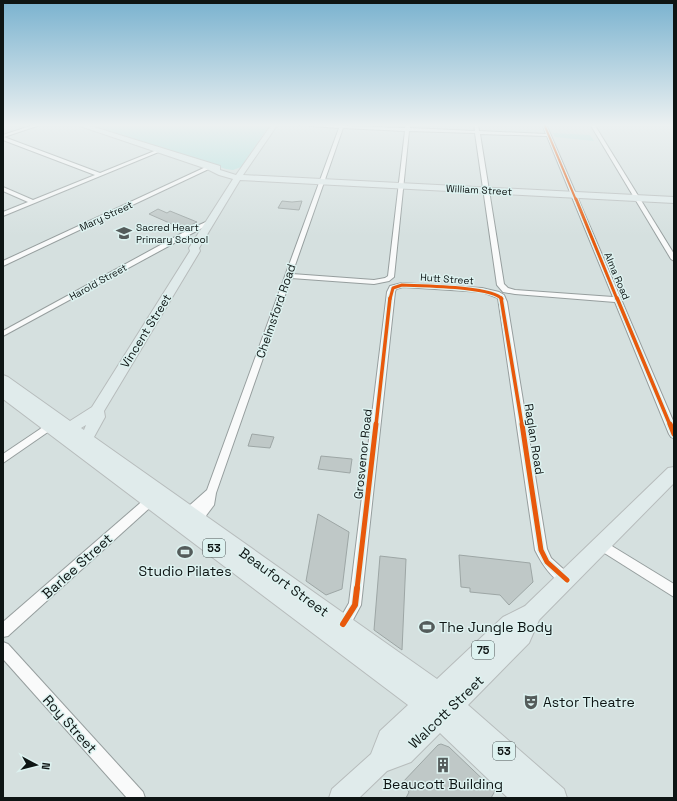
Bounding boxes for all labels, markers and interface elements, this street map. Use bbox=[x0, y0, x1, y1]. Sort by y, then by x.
street label: William Street bbox=[446, 182, 513, 198]
street label: Mary Street bbox=[77, 198, 135, 234]
place label: Sacred Heart Primary School bbox=[136, 221, 208, 246]
school or university icon: Sacred Heart Primary School bbox=[115, 224, 133, 242]
street label: Alma Road bbox=[601, 250, 633, 302]
street label: Harold Street bbox=[67, 261, 130, 303]
street label: Chelmsford Road bbox=[252, 262, 300, 360]
street label: Hutt Street bbox=[420, 271, 475, 287]
street label: Vincent Street bbox=[117, 291, 175, 371]
street label: Raglan Road bbox=[520, 402, 548, 476]
street label: Grosvenor Road bbox=[350, 408, 376, 500]
street label: Barlee Street bbox=[38, 530, 116, 602]
road number: 53 bbox=[203, 539, 225, 557]
sports icon: Studio Pilates bbox=[176, 543, 194, 561]
street label: Beaufort Street bbox=[236, 543, 332, 621]
place label: Studio Pilates bbox=[138, 562, 232, 580]
sports icon: The Jungle Body bbox=[418, 618, 436, 636]
place label: The Jungle Body bbox=[439, 618, 553, 636]
road number: 75 bbox=[472, 641, 494, 659]
street label: Walcott Street bbox=[405, 672, 487, 752]
street label: Roy Street bbox=[39, 691, 101, 757]
theatre icon: Astor Theatre bbox=[522, 693, 540, 711]
place label: Astor Theatre bbox=[543, 693, 635, 711]
road number: 53 bbox=[493, 742, 515, 760]
north arrow bbox=[16, 745, 56, 785]
building icon: Beaucott Building bbox=[434, 756, 452, 774]
text: N bbox=[39, 762, 53, 771]
place label: Beaucott Building bbox=[383, 775, 503, 793]

